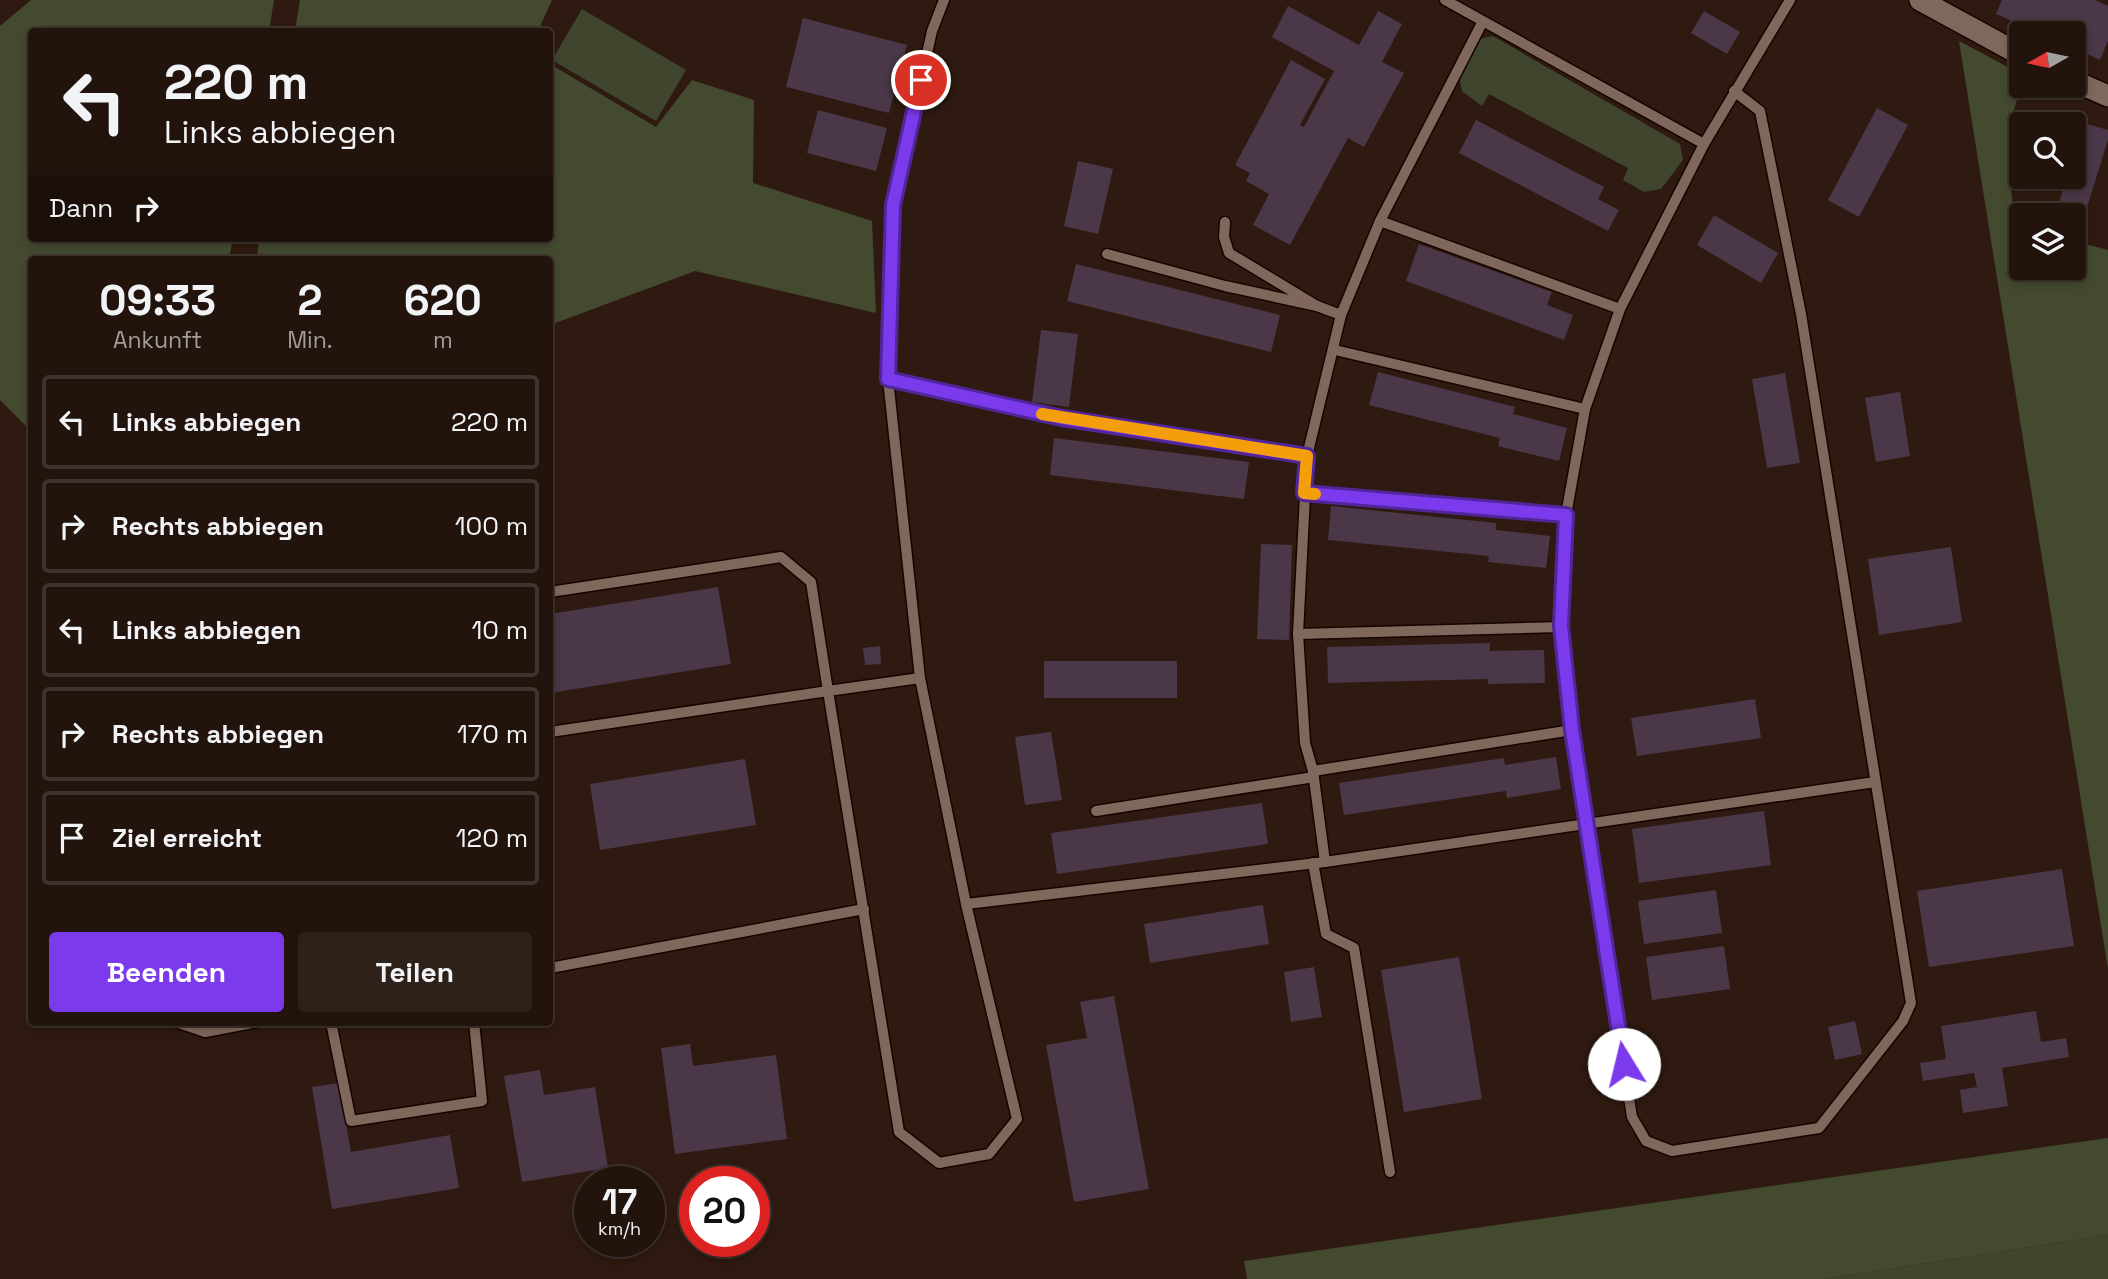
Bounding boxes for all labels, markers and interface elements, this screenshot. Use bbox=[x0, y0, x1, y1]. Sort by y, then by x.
north arrow bbox=[2009, 21, 2086, 98]
map controls bbox=[2009, 21, 2086, 280]
pin bbox=[891, 50, 951, 110]
text: 220 m bbox=[164, 51, 308, 113]
icon: left bbox=[49, 56, 140, 147]
icon: arrive bbox=[902, 61, 940, 99]
text: Links abbiegen bbox=[164, 112, 396, 152]
button: search bbox=[2009, 112, 2086, 189]
icon: right bbox=[127, 189, 165, 227]
text: Dann bbox=[49, 191, 113, 225]
button: layers bbox=[2009, 203, 2086, 280]
text: 09:33 bbox=[99, 274, 216, 327]
text: 2 bbox=[297, 274, 322, 327]
text: 620 bbox=[404, 274, 482, 327]
text: Ankunft bbox=[113, 325, 202, 355]
text: Min. bbox=[287, 325, 333, 355]
text: m bbox=[433, 325, 453, 355]
icon: left bbox=[53, 403, 91, 441]
text: Links abbiegen bbox=[112, 405, 301, 439]
text: 220 m bbox=[451, 405, 528, 439]
icon: right bbox=[53, 507, 91, 545]
text: Rechts abbiegen bbox=[112, 509, 324, 543]
text: 100 m bbox=[455, 509, 528, 543]
icon: left bbox=[53, 611, 91, 649]
text: Links abbiegen bbox=[112, 613, 301, 647]
text: 10 m bbox=[471, 613, 528, 647]
icon: right bbox=[53, 715, 91, 753]
text: Rechts abbiegen bbox=[112, 717, 324, 751]
text: 170 m bbox=[457, 717, 528, 751]
icon: arrive bbox=[53, 819, 91, 857]
text: Ziel erreicht bbox=[112, 821, 262, 855]
text: 120 m bbox=[456, 821, 528, 855]
button: Beenden bbox=[49, 932, 284, 1012]
button: Teilen bbox=[298, 932, 532, 1012]
position arrow bbox=[1587, 1027, 1661, 1101]
speed limit sign: 20 bbox=[679, 1166, 770, 1257]
text: 17 bbox=[602, 1180, 637, 1224]
text: km/h bbox=[598, 1217, 641, 1240]

